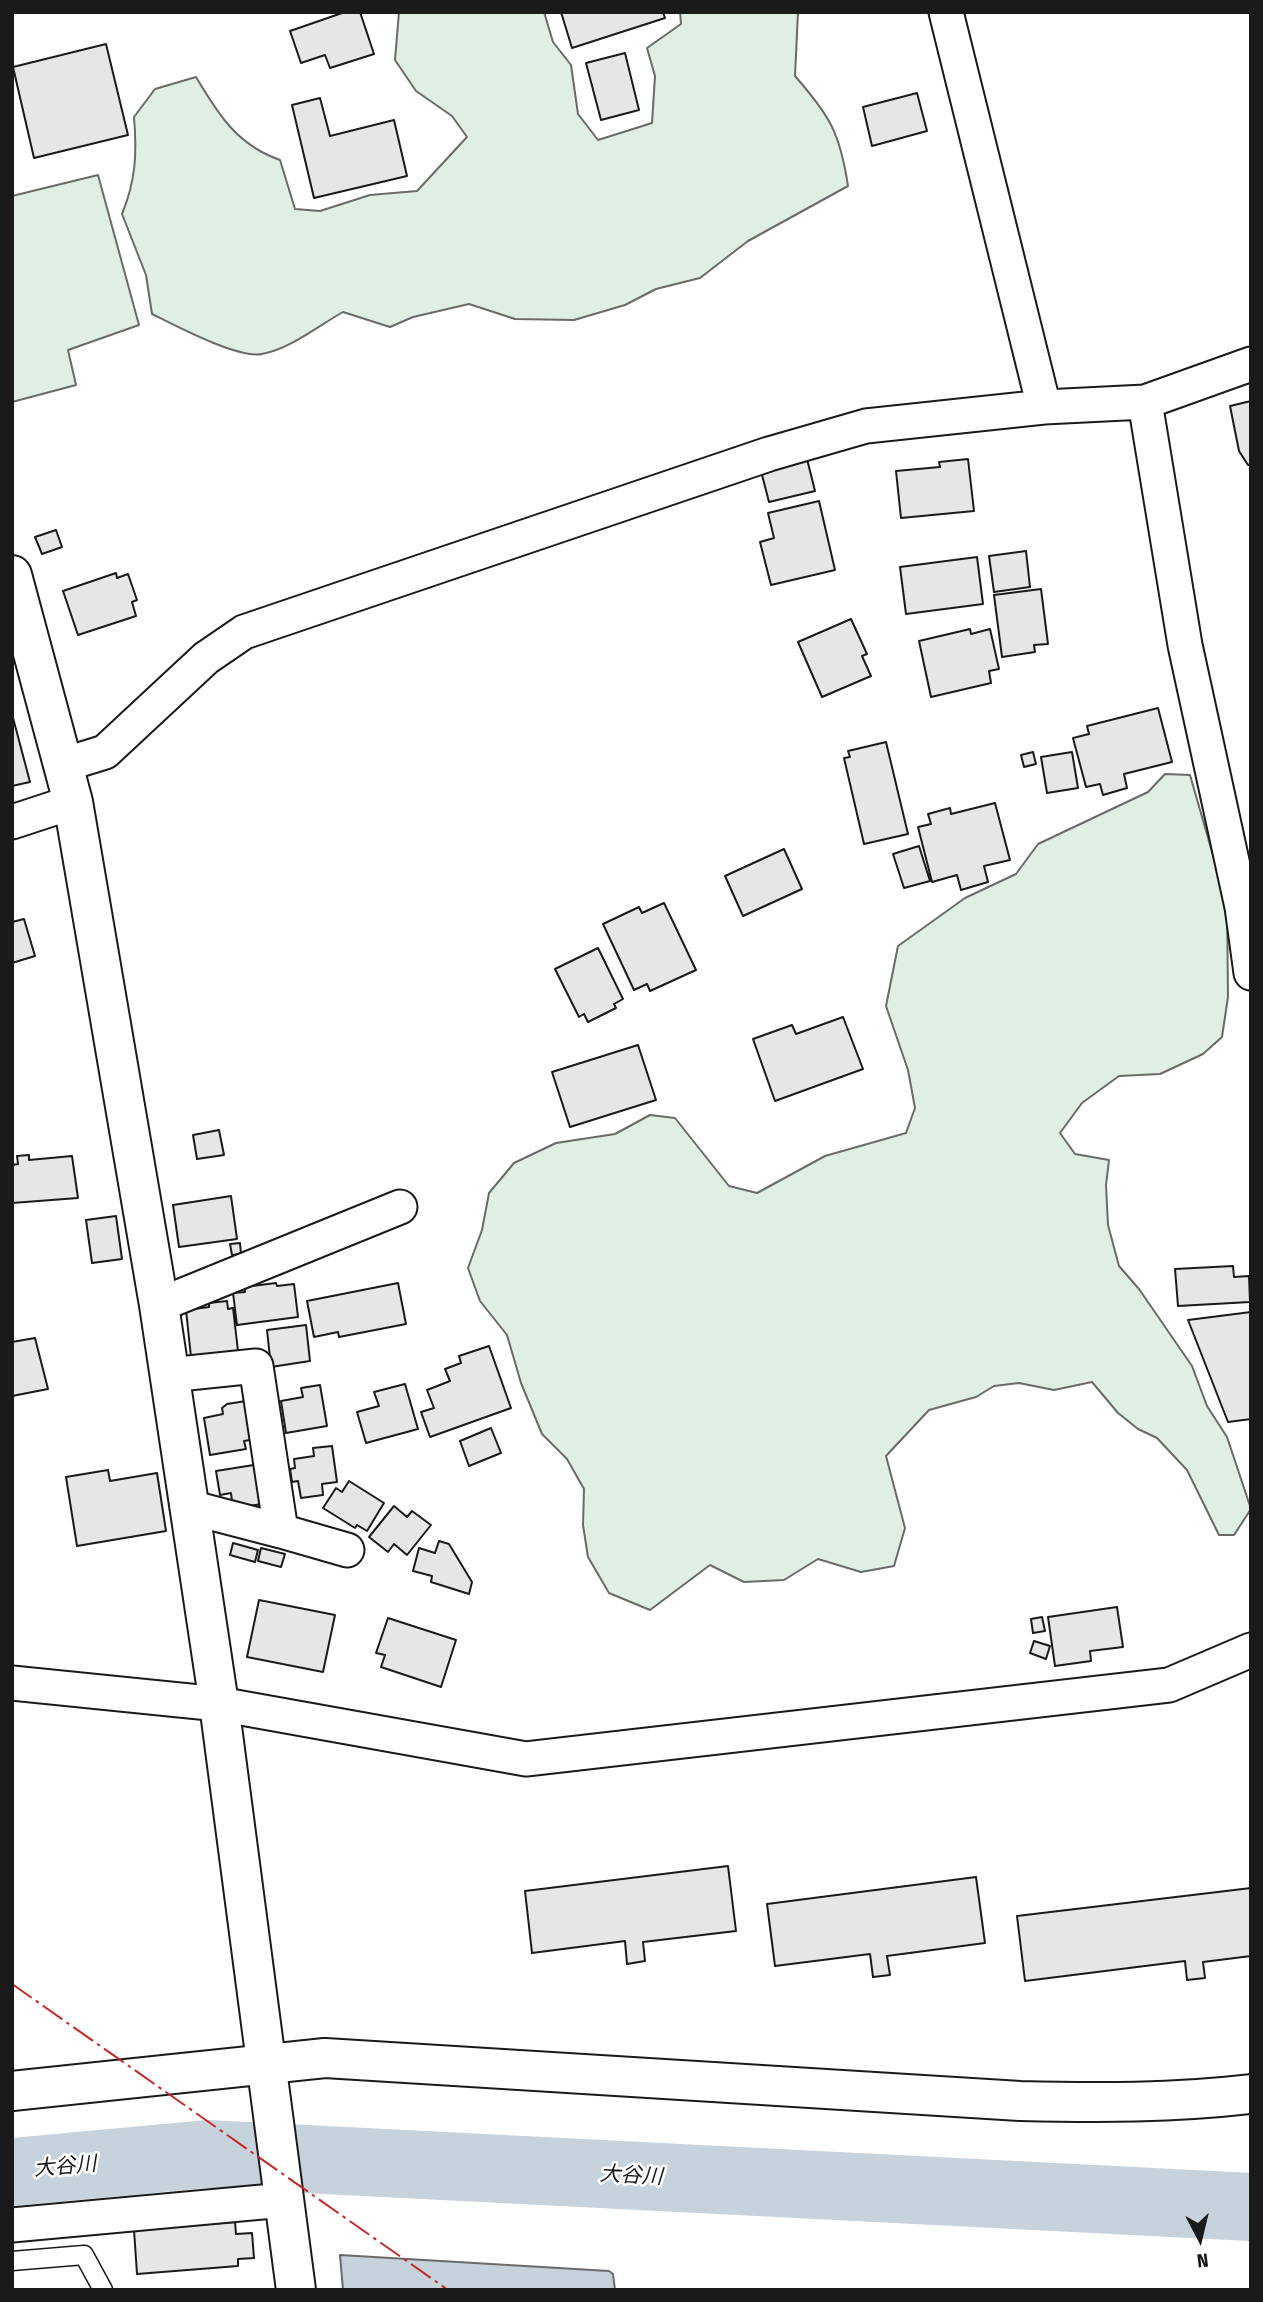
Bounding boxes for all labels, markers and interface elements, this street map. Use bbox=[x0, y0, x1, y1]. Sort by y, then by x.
water label: 大谷川 bbox=[33, 2152, 97, 2182]
water label: 大谷川 bbox=[599, 2162, 663, 2190]
north arrow bbox=[1165, 2204, 1235, 2274]
text: N bbox=[1196, 2248, 1210, 2272]

